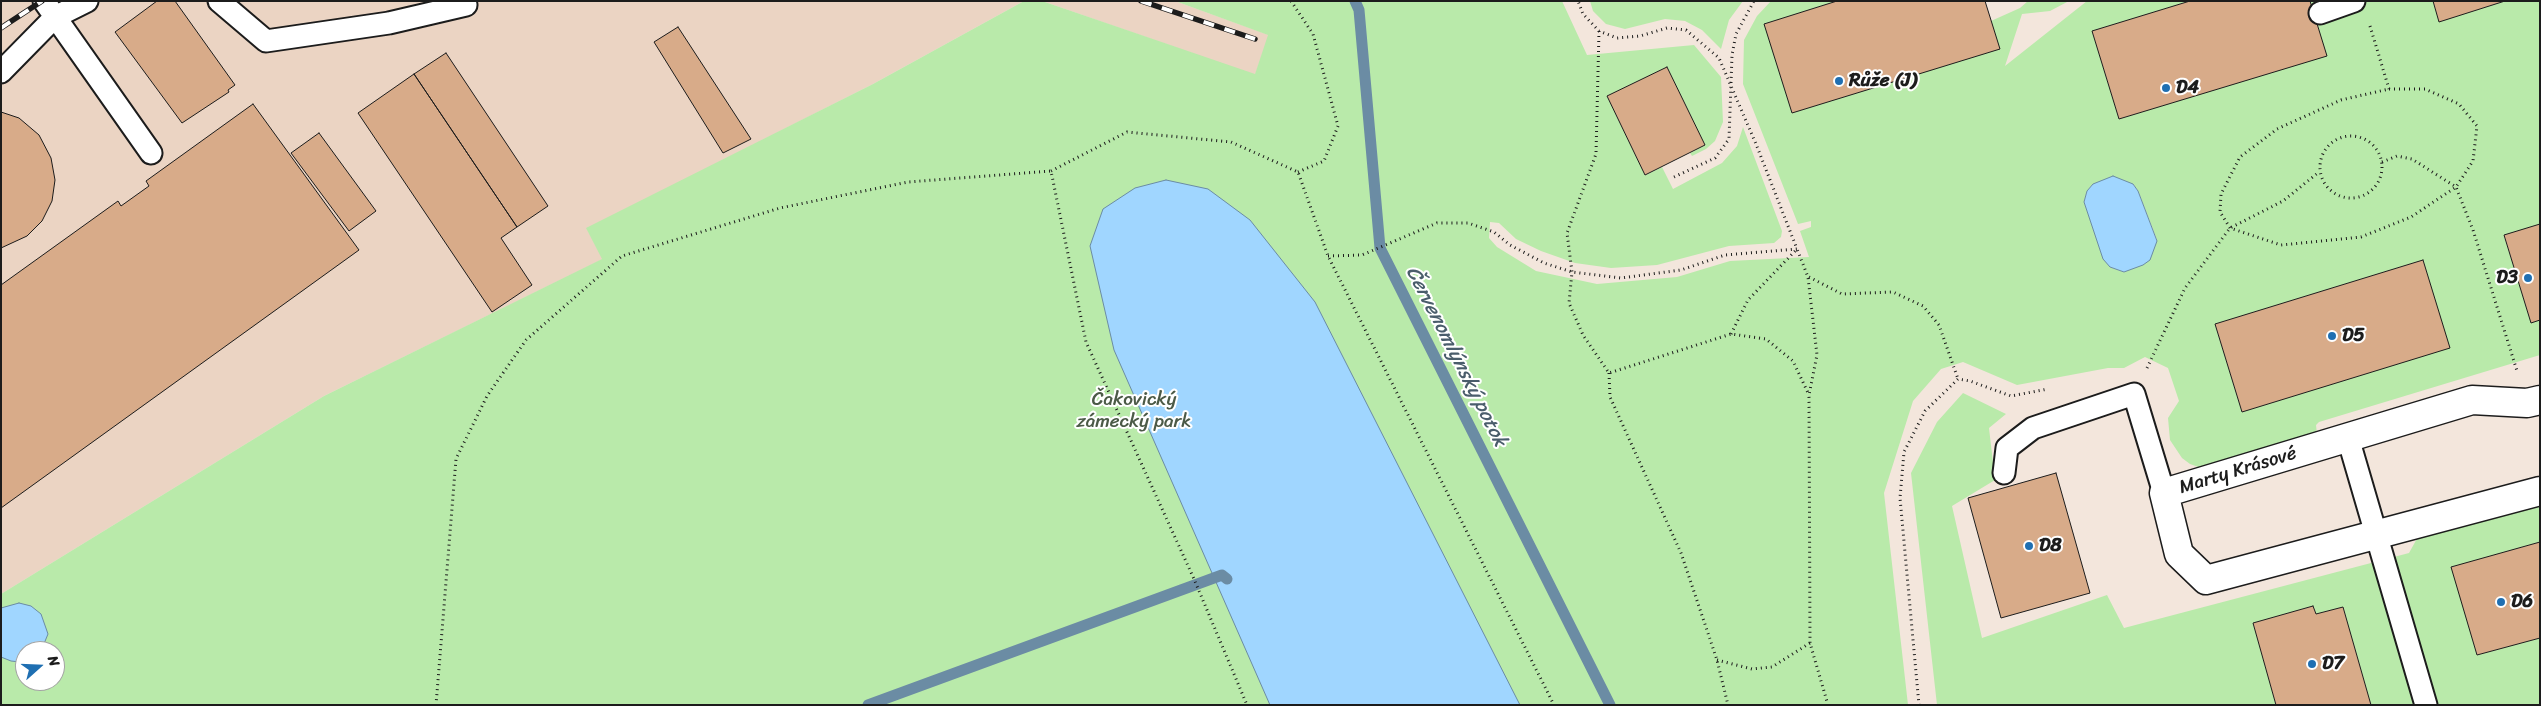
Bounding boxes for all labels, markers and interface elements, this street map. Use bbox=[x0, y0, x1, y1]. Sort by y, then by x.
place label: Růže (J) bbox=[1849, 70, 1917, 92]
marker: Růže (J) bbox=[1833, 75, 1845, 87]
place label: D4 bbox=[2176, 77, 2199, 99]
marker: D4 bbox=[2160, 82, 2172, 94]
water label: Červenomlýnský potok bbox=[1400, 263, 1512, 451]
place label: D3 bbox=[2496, 267, 2518, 289]
marker: D3 bbox=[2522, 272, 2534, 284]
place label: D5 bbox=[2342, 325, 2365, 347]
marker: D5 bbox=[2326, 330, 2338, 342]
park label: Čakovický zámecký park bbox=[1077, 389, 1191, 433]
street label: Marty Krásové bbox=[2176, 442, 2300, 500]
place label: D8 bbox=[2039, 535, 2062, 557]
marker: D8 bbox=[2023, 540, 2035, 552]
place label: D6 bbox=[2511, 591, 2533, 613]
marker: D6 bbox=[2495, 596, 2507, 608]
north arrow bbox=[15, 641, 65, 691]
text: N bbox=[40, 652, 67, 670]
place label: D7 bbox=[2322, 653, 2344, 675]
marker: D7 bbox=[2306, 658, 2318, 670]

